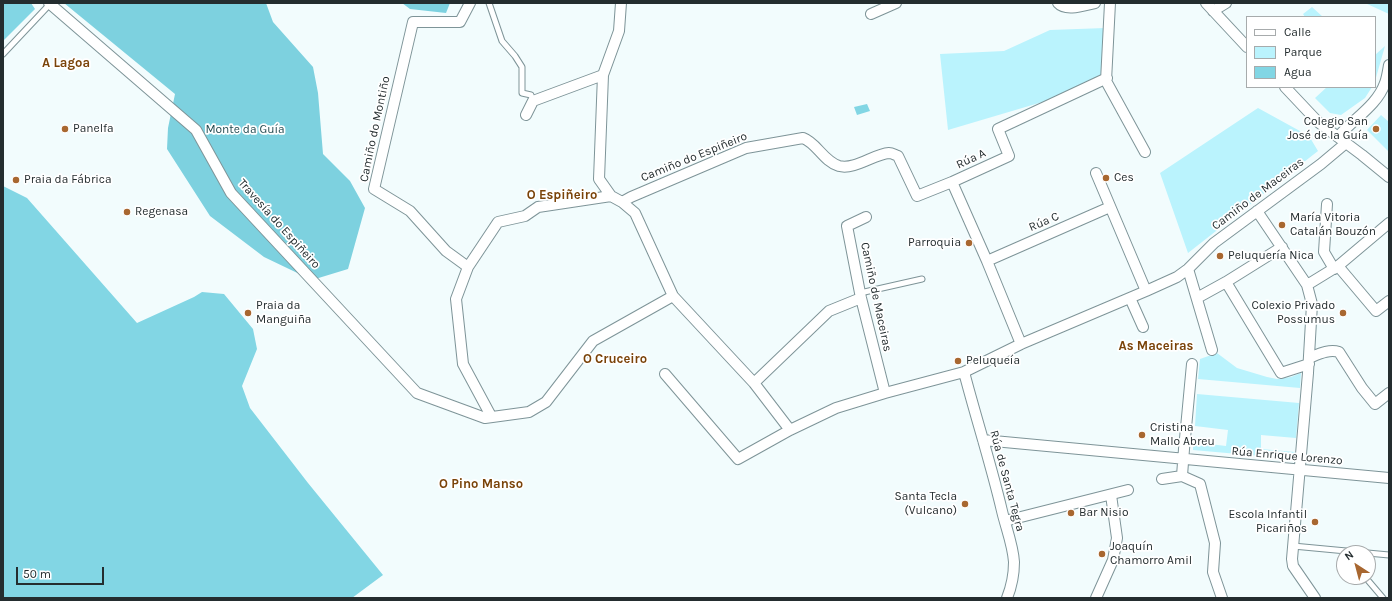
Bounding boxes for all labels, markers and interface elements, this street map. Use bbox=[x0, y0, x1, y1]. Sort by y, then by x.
legend bbox=[1246, 16, 1376, 88]
text: Calle bbox=[1284, 25, 1311, 39]
text: Parque bbox=[1284, 45, 1322, 59]
district label: A Lagoa bbox=[42, 55, 90, 71]
text: Agua bbox=[1284, 65, 1312, 79]
street label: Camiño do Montiño bbox=[357, 75, 393, 183]
place label: Colegio San José de la Guía bbox=[1287, 115, 1368, 143]
place label: Panelfa bbox=[73, 122, 114, 136]
park label: Monte da Guía bbox=[205, 123, 285, 137]
marker: Panelfa bbox=[60, 124, 70, 134]
marker: Colegio San José de la Guía bbox=[1371, 124, 1381, 134]
street label: Camiño do Espiñeiro bbox=[639, 129, 749, 185]
street label: Rúa A bbox=[954, 146, 988, 172]
street label: Camiño de Maceiras bbox=[1209, 155, 1307, 233]
place label: Ces bbox=[1114, 171, 1134, 185]
place label: Praia da Fábrica bbox=[24, 173, 112, 187]
marker: Ces bbox=[1101, 173, 1111, 183]
marker: Praia da Fábrica bbox=[11, 175, 21, 185]
street label: Travesía do Espiñeiro bbox=[235, 176, 323, 272]
district label: O Espiñeiro bbox=[527, 187, 597, 203]
place label: Regenasa bbox=[135, 205, 188, 219]
marker: Regenasa bbox=[122, 207, 132, 217]
street label: Rúa C bbox=[1027, 209, 1061, 235]
place label: María Vitoria Catalán Bouzón bbox=[1290, 211, 1376, 239]
marker: María Vitoria Catalán Bouzón bbox=[1277, 220, 1287, 230]
place label: Parroquia bbox=[908, 236, 961, 250]
marker: Parroquia bbox=[964, 238, 974, 248]
street label: Camiño de Maceiras bbox=[857, 241, 895, 353]
place label: Peluquería Nica bbox=[1228, 249, 1314, 263]
marker: Peluquería Nica bbox=[1215, 251, 1225, 261]
place label: Praia da Manguiña bbox=[256, 299, 311, 327]
place label: Colexio Privado Possumus bbox=[1252, 299, 1335, 327]
marker: Praia da Manguiña bbox=[243, 308, 253, 318]
marker: Colexio Privado Possumus bbox=[1338, 308, 1348, 318]
district label: As Maceiras bbox=[1119, 338, 1193, 354]
district label: O Cruceiro bbox=[583, 351, 647, 367]
place label: Peluqueía bbox=[966, 354, 1020, 368]
marker: Peluqueía bbox=[953, 356, 963, 366]
place label: Cristina Mallo Abreu bbox=[1150, 421, 1215, 449]
street label: Rúa de Santa Tegra bbox=[987, 429, 1027, 533]
marker: Cristina Mallo Abreu bbox=[1137, 430, 1147, 440]
street label: Rúa Enrique Lorenzo bbox=[1231, 444, 1343, 468]
district label: O Pino Manso bbox=[439, 476, 523, 492]
place label: Santa Tecla (Vulcano) bbox=[895, 490, 957, 518]
marker: Santa Tecla (Vulcano) bbox=[960, 499, 970, 509]
place label: Bar Nisio bbox=[1079, 506, 1128, 520]
marker: Bar Nisio bbox=[1066, 508, 1076, 518]
place label: Escola Infantil Picariños bbox=[1228, 508, 1307, 536]
marker: Escola Infantil Picariños bbox=[1310, 517, 1320, 527]
place label: Joaquín Chamorro Amil bbox=[1110, 540, 1192, 568]
north arrow bbox=[1336, 545, 1376, 585]
text: N bbox=[1342, 548, 1356, 563]
marker: Joaquín Chamorro Amil bbox=[1097, 549, 1107, 559]
scale bar bbox=[18, 559, 106, 585]
text: 50 m bbox=[23, 567, 51, 581]

